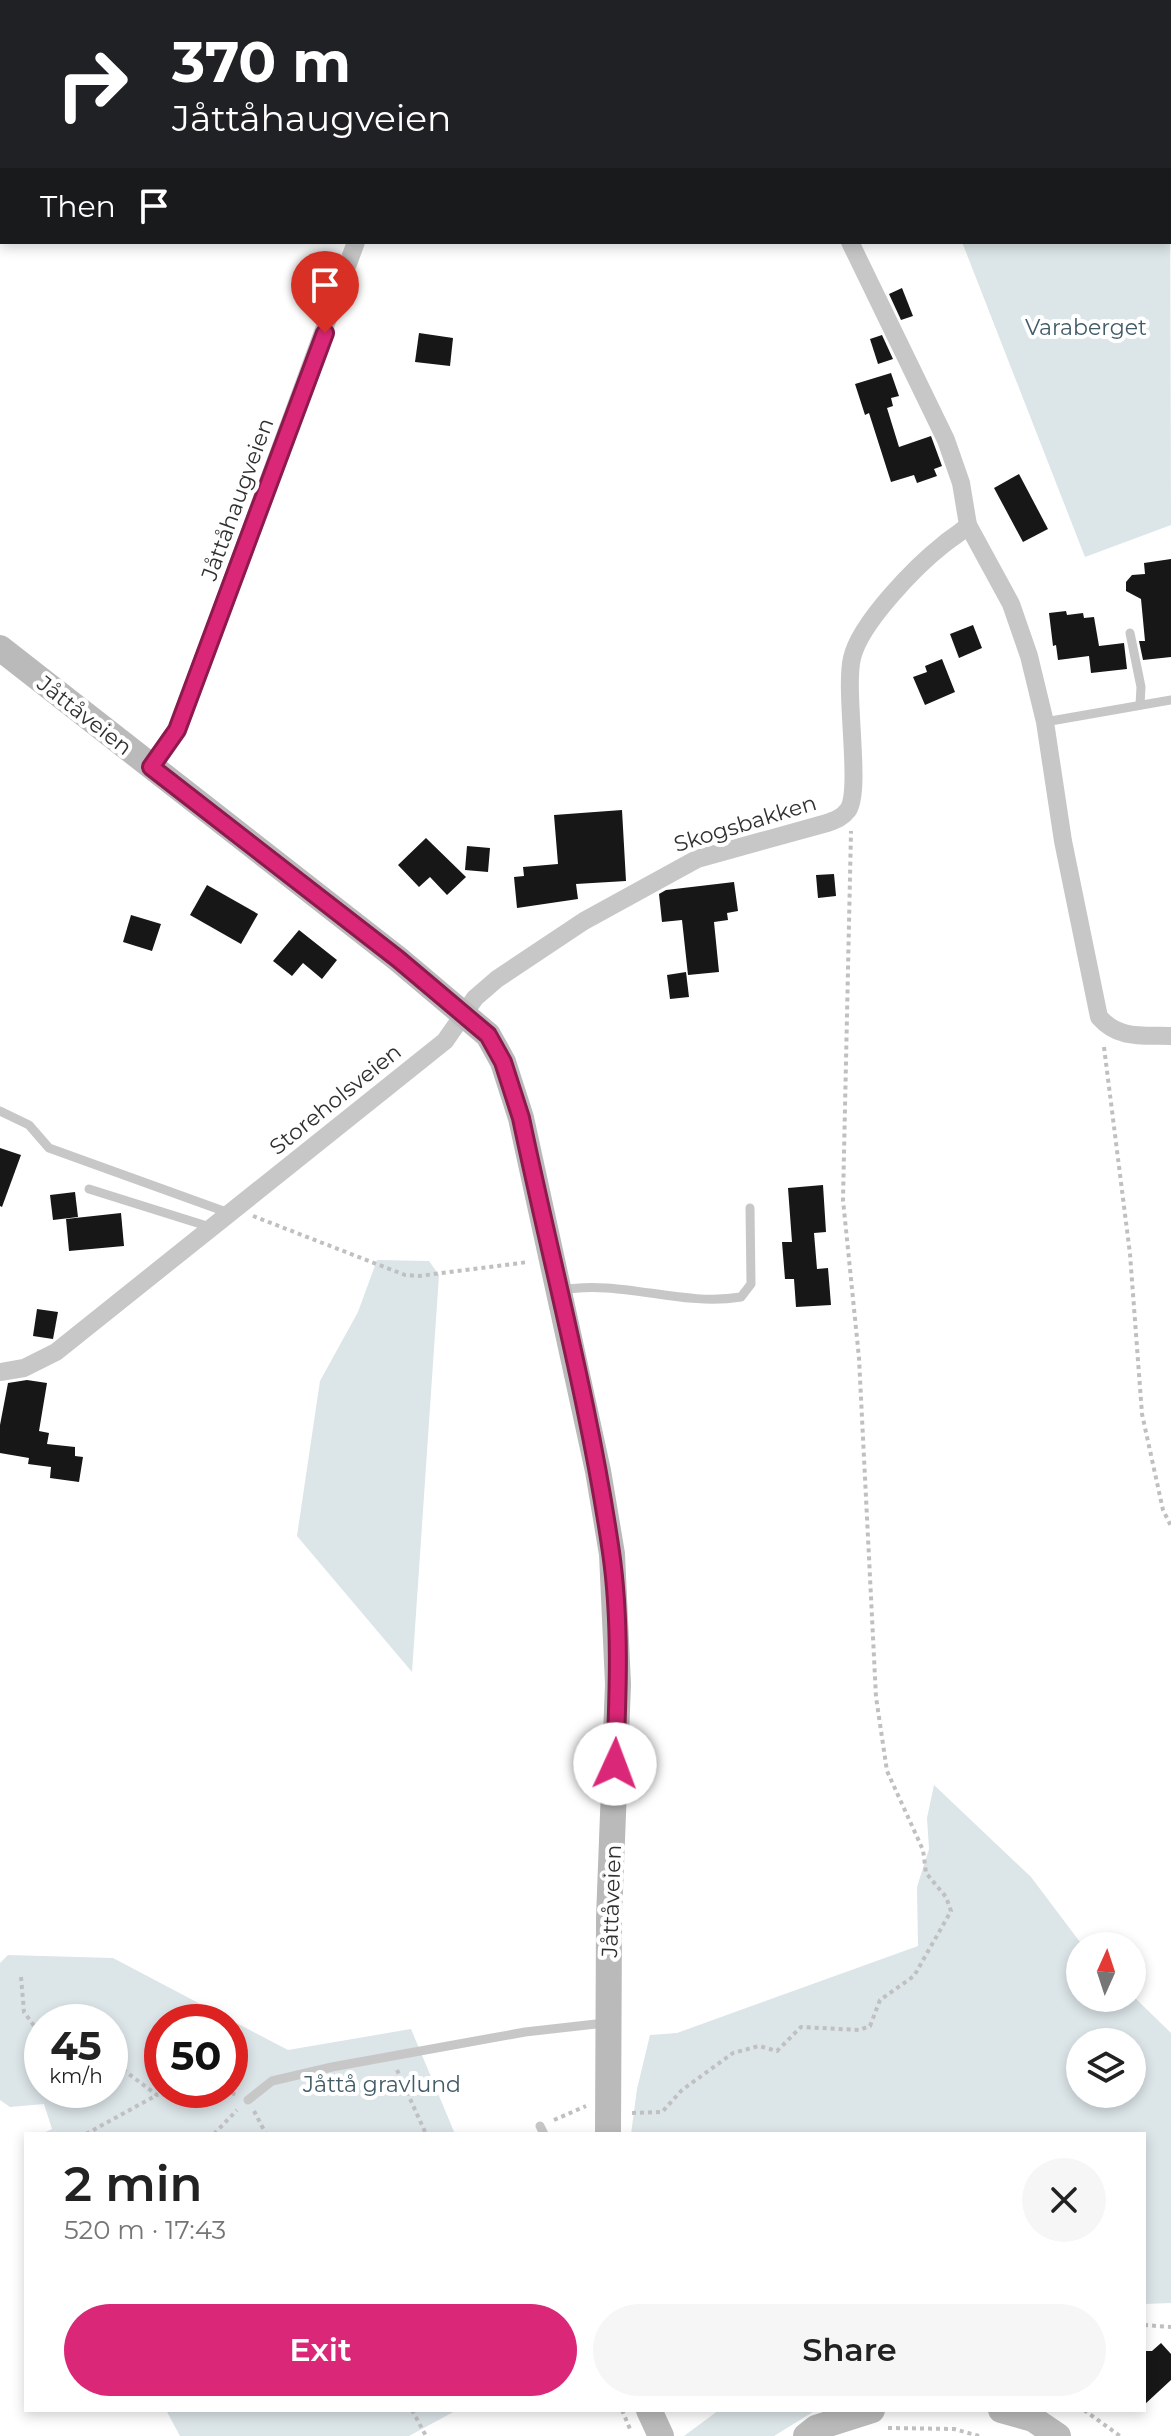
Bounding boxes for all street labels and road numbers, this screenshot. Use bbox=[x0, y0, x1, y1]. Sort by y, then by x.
street label: Jåttåhaugveien bbox=[195, 414, 279, 585]
street label: Jåttåveien bbox=[31, 669, 137, 761]
street label: Skogsbakken bbox=[671, 789, 820, 858]
street label: Storeholsveien bbox=[264, 1038, 407, 1161]
street label: Jåttåveien bbox=[596, 1844, 627, 1959]

